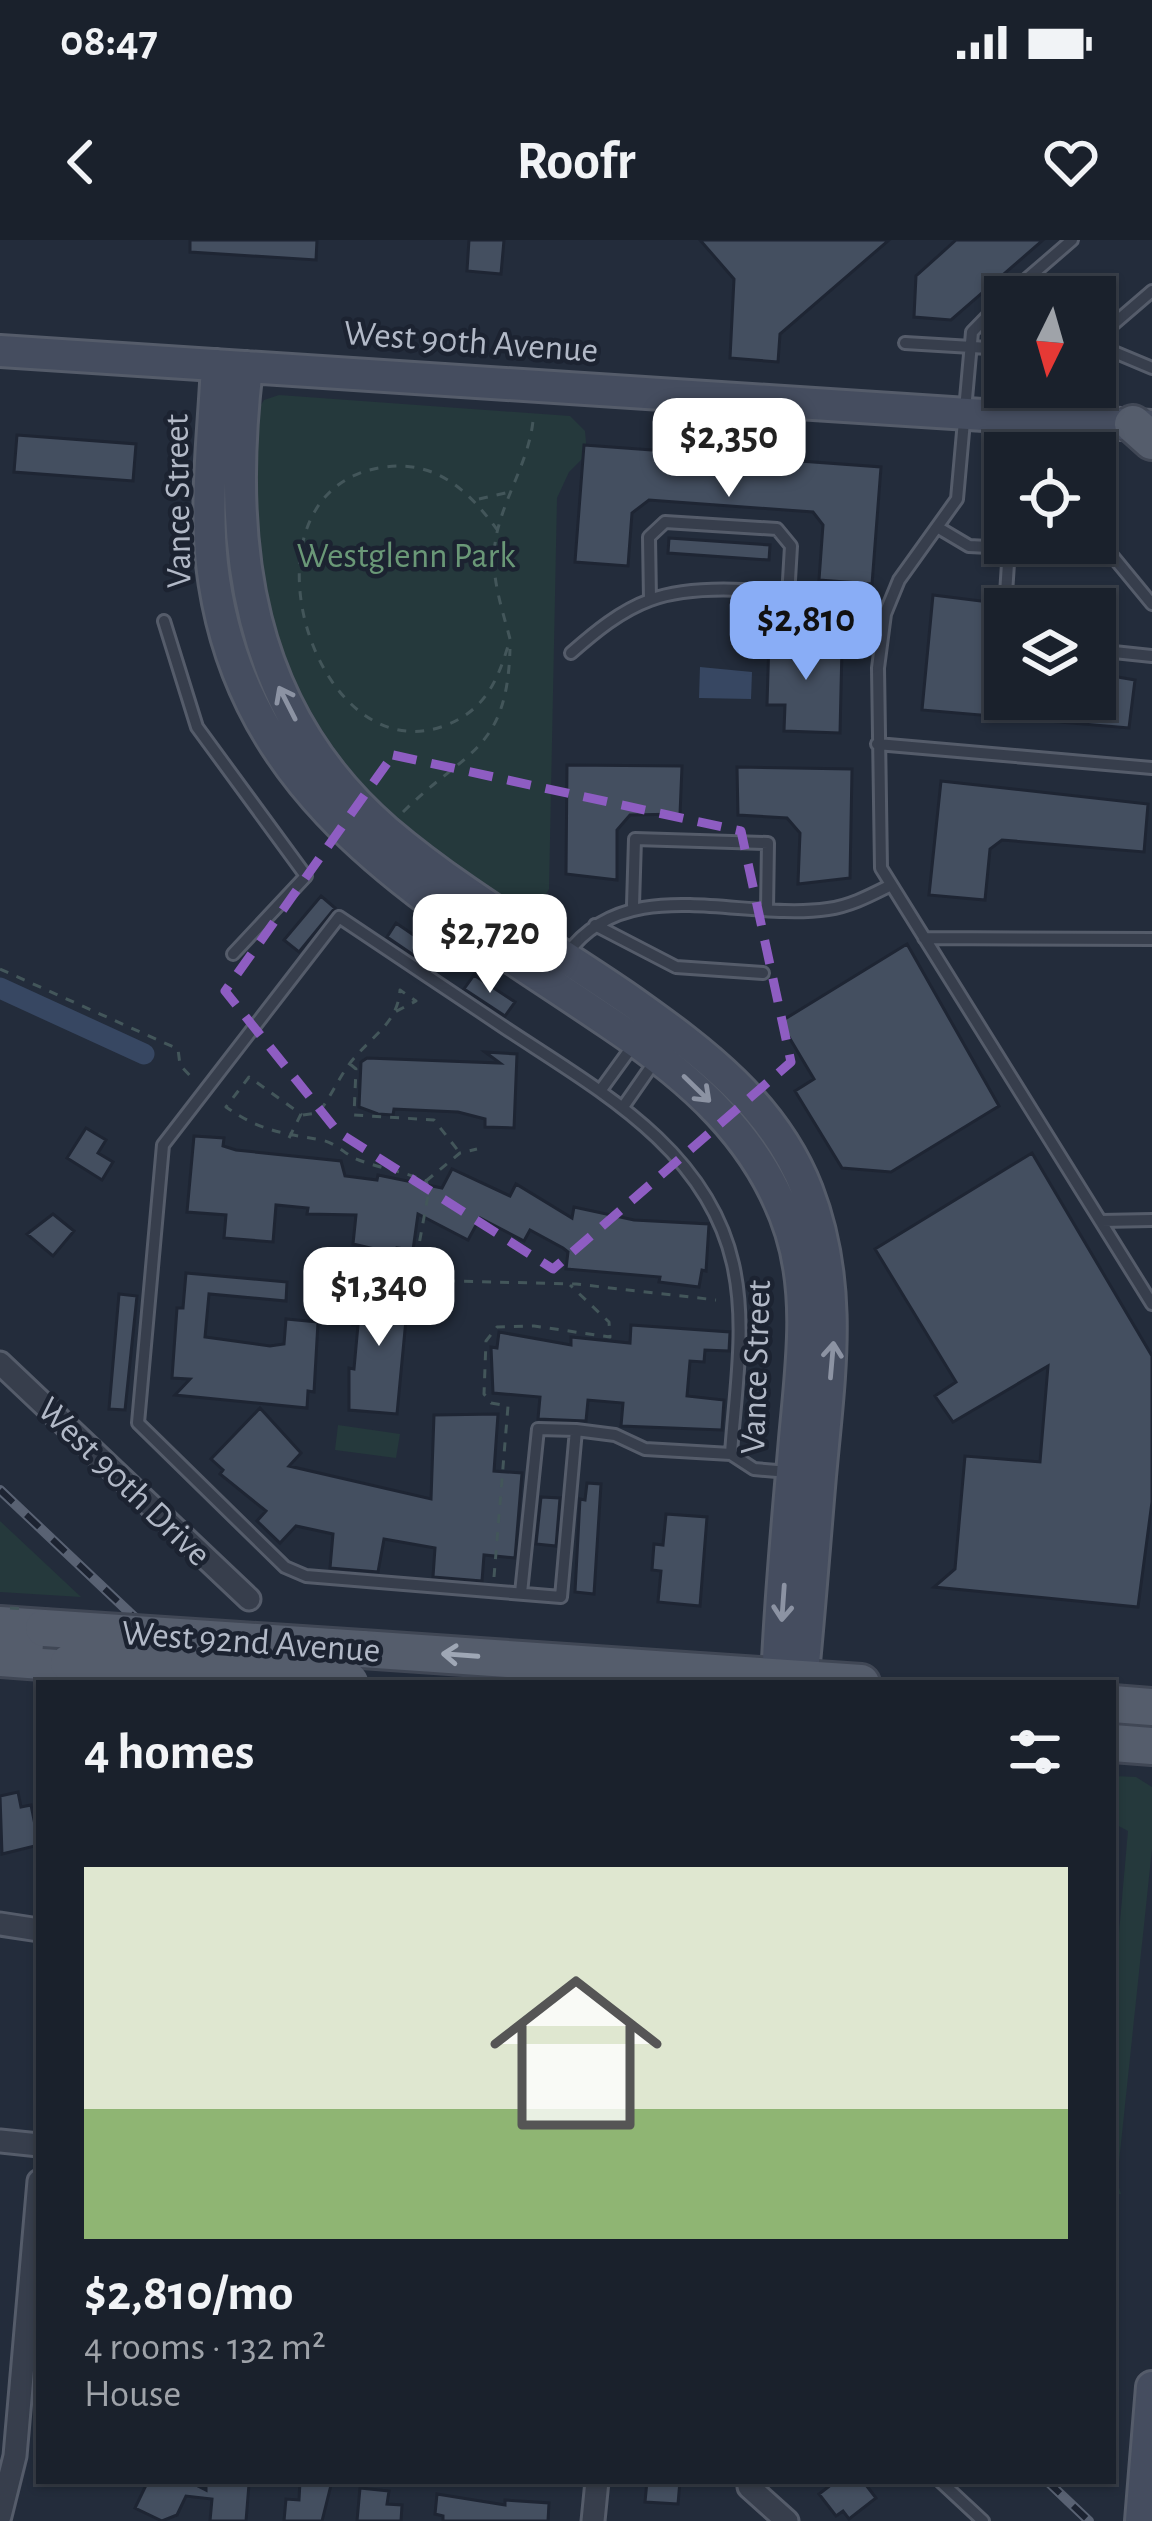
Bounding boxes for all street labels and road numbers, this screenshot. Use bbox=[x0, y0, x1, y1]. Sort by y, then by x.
street label: West 90th Avenue bbox=[343, 315, 599, 369]
street label: Vance Street bbox=[158, 413, 198, 588]
street label: Vance Street bbox=[735, 1279, 777, 1455]
street label: West 90th Drive bbox=[31, 1391, 217, 1573]
street label: West 92nd Avenue bbox=[120, 1615, 382, 1669]

